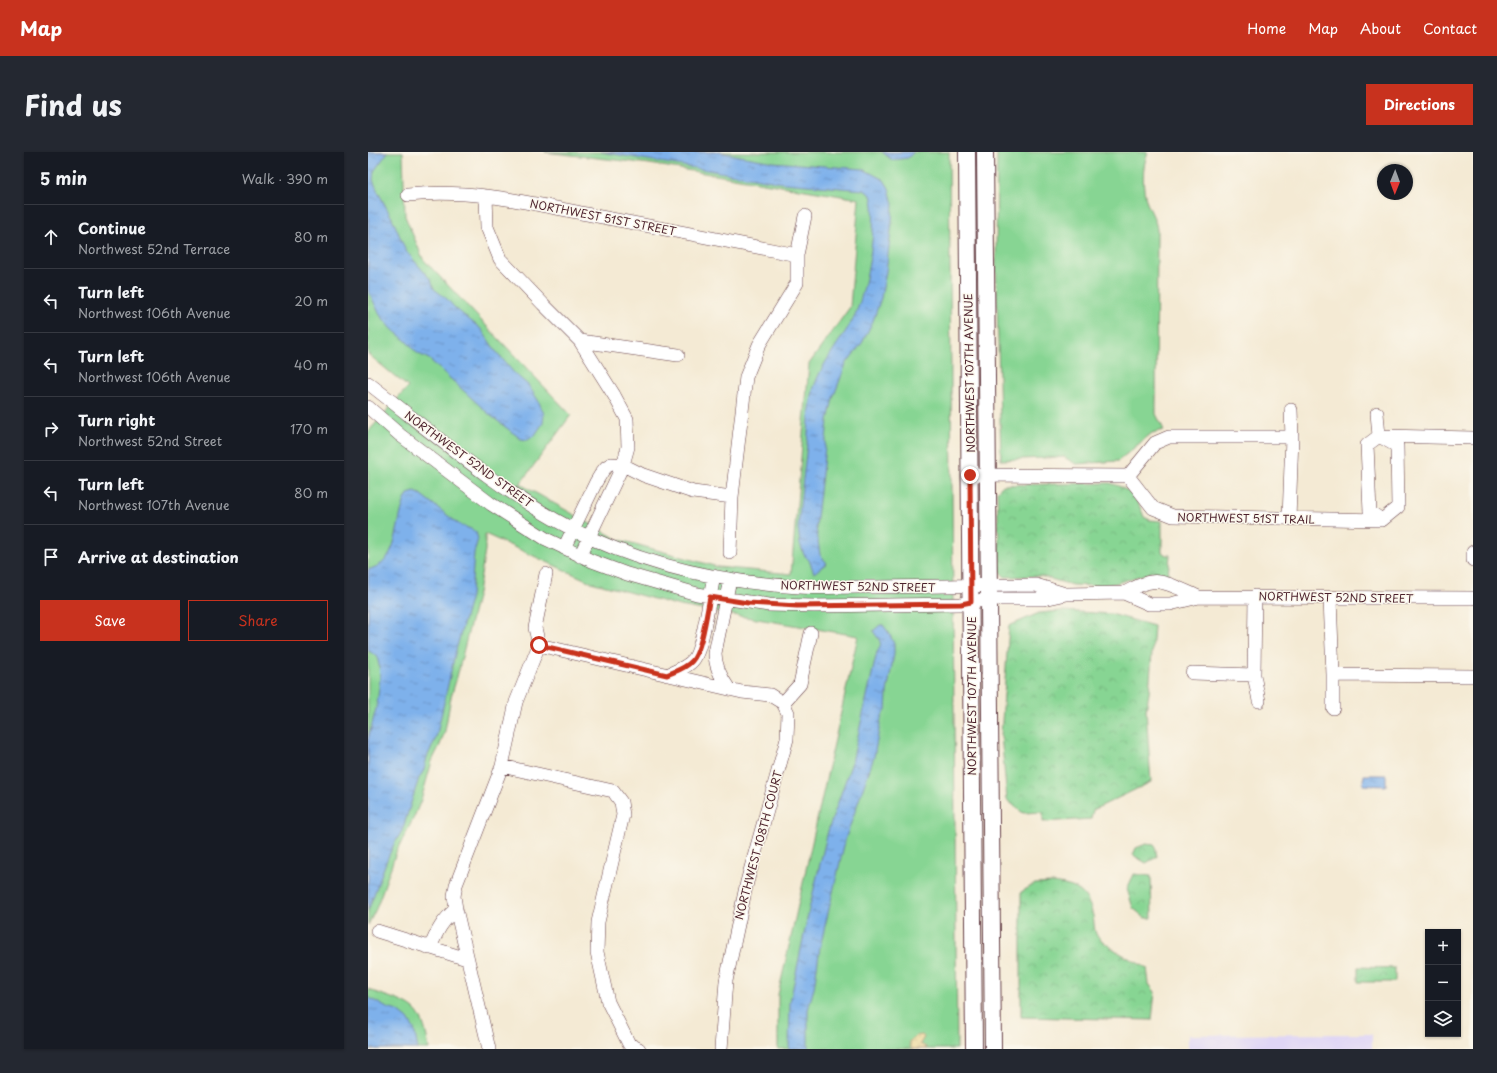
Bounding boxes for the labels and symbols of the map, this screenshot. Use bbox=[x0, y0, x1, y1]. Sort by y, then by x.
north arrow bbox=[1377, 164, 1413, 200]
street label: NORTHWEST 51ST STREET bbox=[528, 194, 678, 240]
street label: NORTHWEST 107TH AVENUE bbox=[959, 293, 979, 453]
street label: NORTHWEST 52ND STREET bbox=[401, 407, 537, 512]
route end bbox=[961, 466, 979, 484]
street label: NORTHWEST 51ST TRAIL bbox=[1177, 508, 1315, 528]
street label: NORTHWEST 52ND STREET bbox=[780, 576, 936, 596]
street label: NORTHWEST 52ND STREET bbox=[1258, 587, 1414, 607]
street label: NORTHWEST 107TH AVENUE bbox=[963, 616, 980, 776]
route start bbox=[530, 636, 548, 654]
street label: NORTHWEST 108TH COURT bbox=[730, 768, 786, 922]

